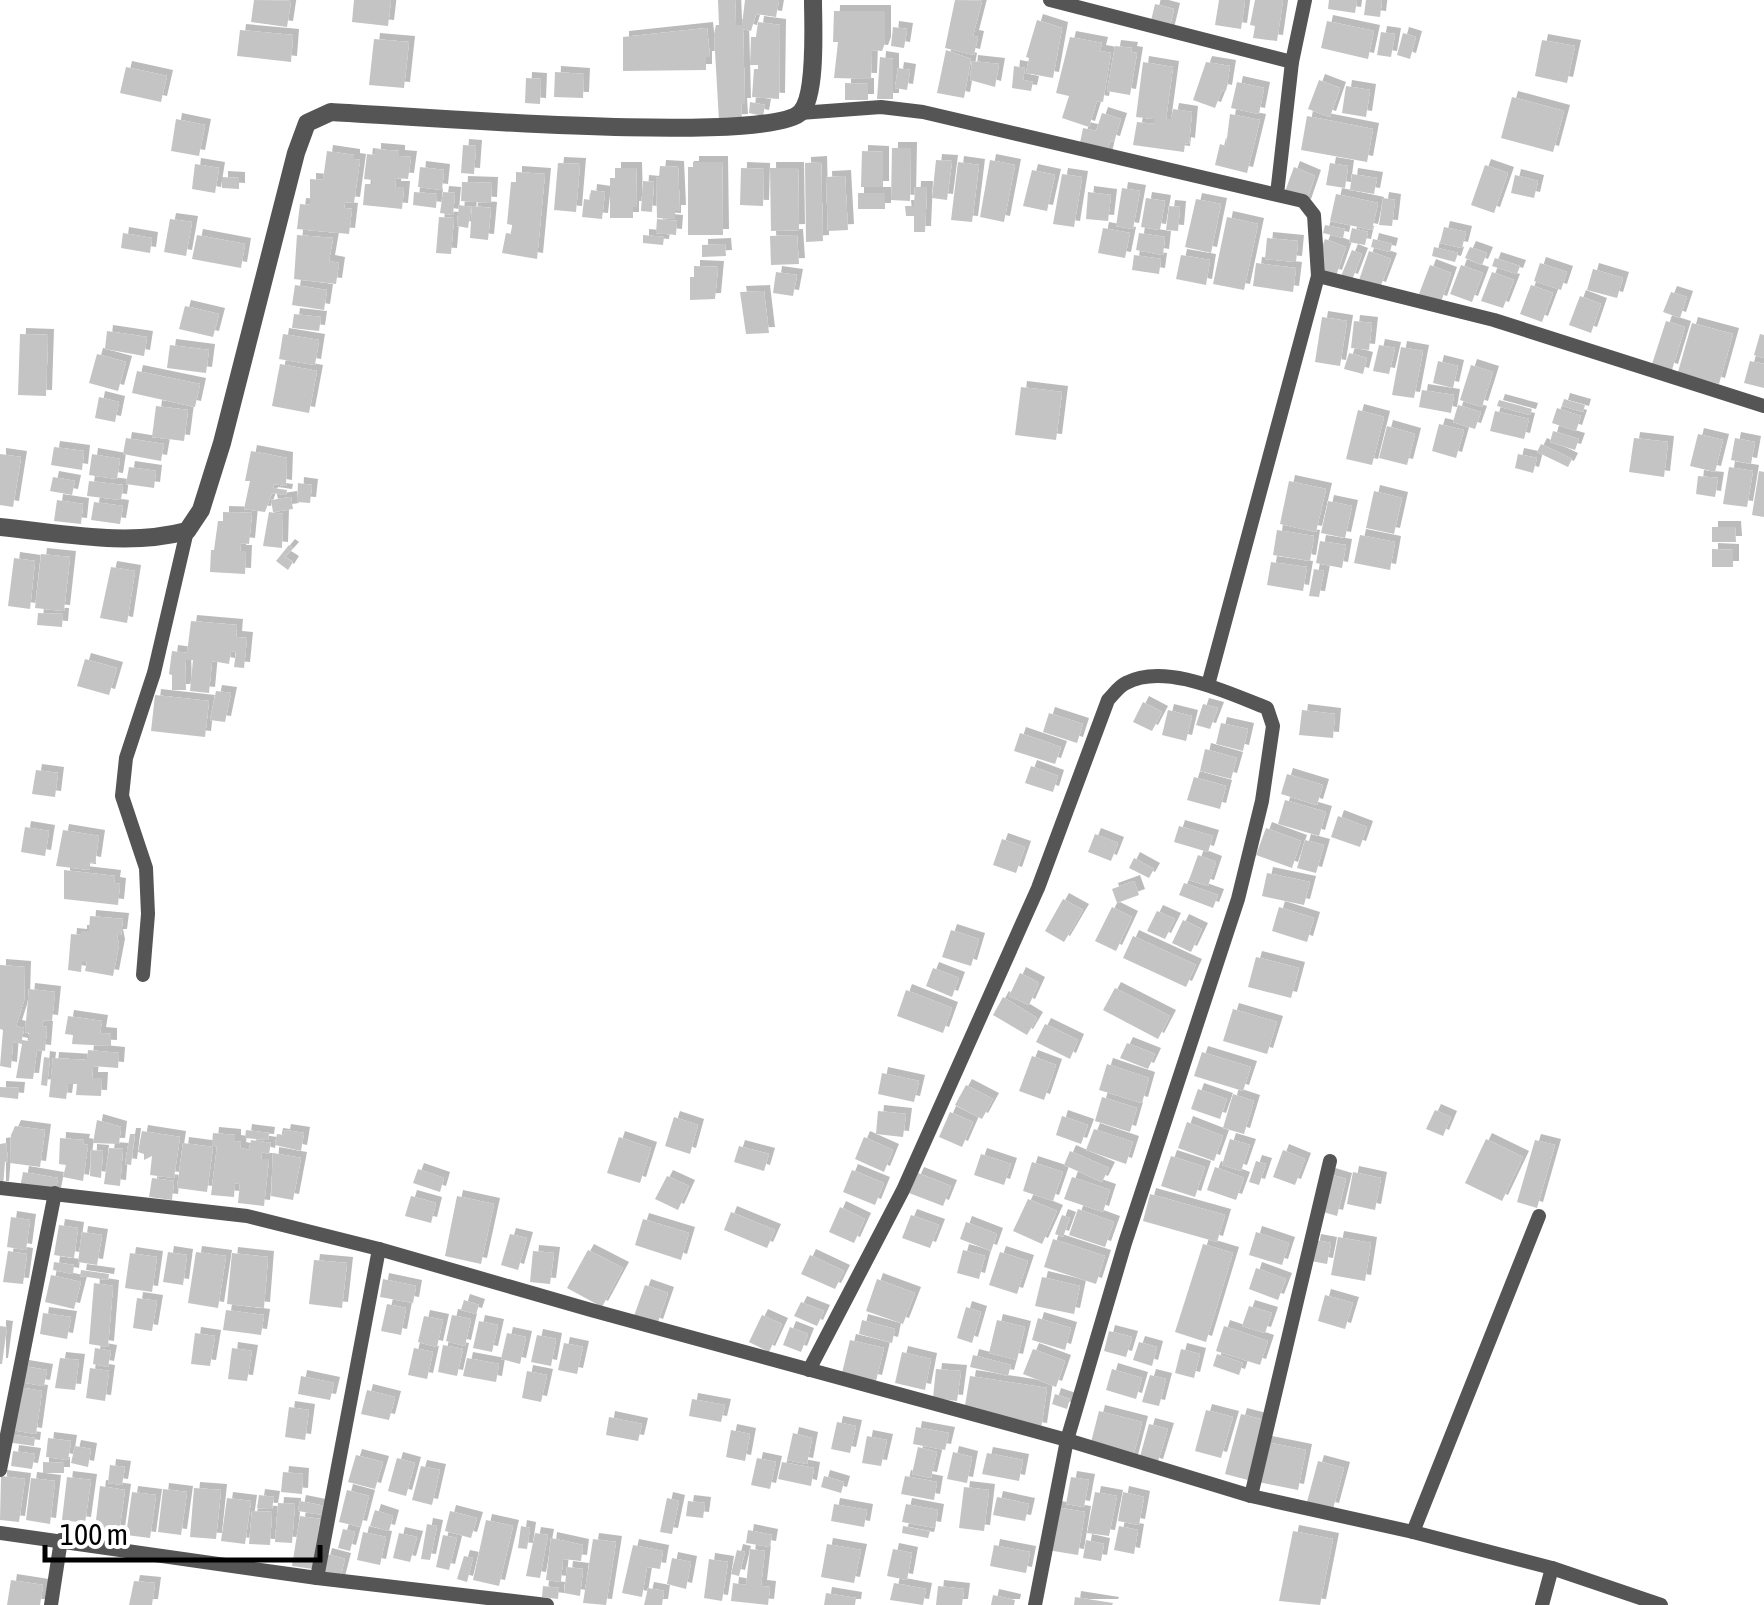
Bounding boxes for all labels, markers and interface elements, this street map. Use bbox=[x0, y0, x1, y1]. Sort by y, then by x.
scale bar bbox=[45, 1500, 320, 1562]
text: 100 m bbox=[60, 1517, 128, 1551]

